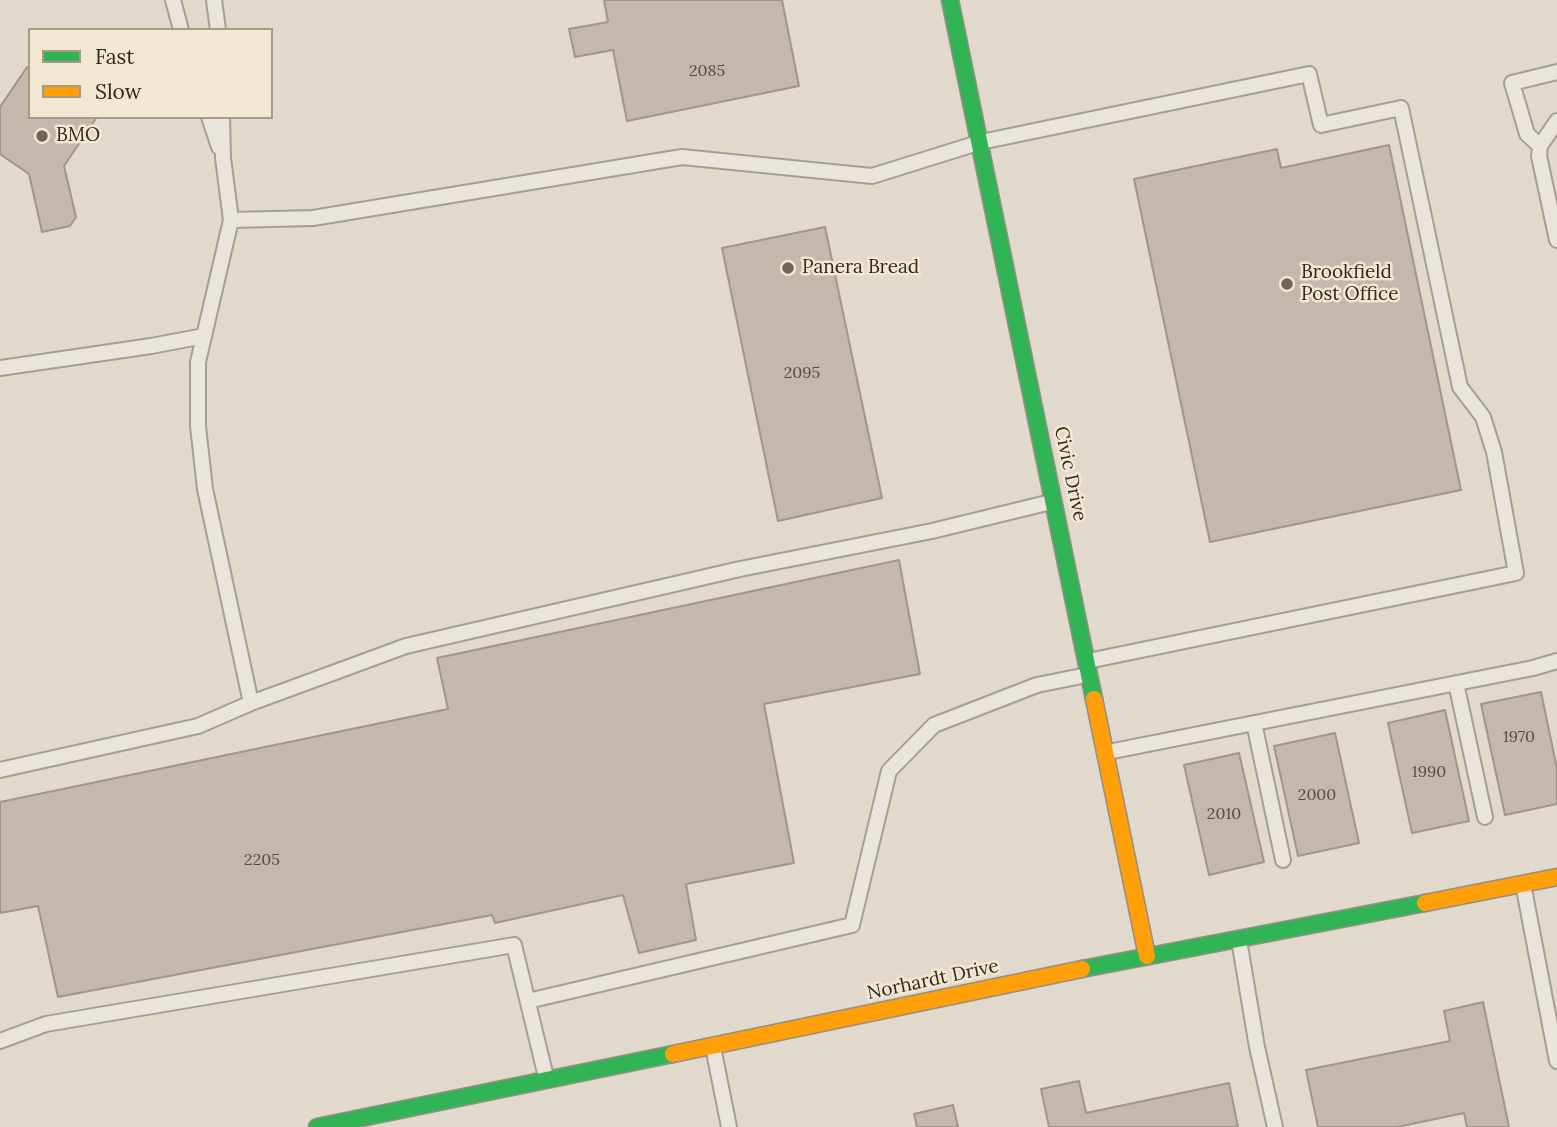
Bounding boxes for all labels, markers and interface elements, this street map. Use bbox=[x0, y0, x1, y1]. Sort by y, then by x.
legend bbox=[28, 28, 273, 119]
text: Fast bbox=[95, 43, 134, 70]
house number: 2085 bbox=[689, 61, 725, 81]
text: Slow bbox=[95, 78, 142, 105]
place label: BMO bbox=[56, 125, 100, 147]
marker: BMO bbox=[34, 128, 50, 144]
place label: Panera Bread bbox=[802, 257, 919, 279]
marker: Panera Bread bbox=[780, 260, 796, 276]
place label: Brookfield Post Office bbox=[1301, 262, 1398, 306]
marker: Brookfield Post Office bbox=[1279, 276, 1295, 292]
house number: 2095 bbox=[784, 363, 820, 383]
street label: Civic Drive bbox=[1049, 425, 1091, 523]
house number: 1970 bbox=[1503, 727, 1535, 747]
house number: 1990 bbox=[1412, 762, 1446, 782]
house number: 2000 bbox=[1298, 785, 1336, 805]
house number: 2010 bbox=[1207, 804, 1241, 824]
house number: 2205 bbox=[244, 850, 280, 870]
street label: Norhardt Drive bbox=[865, 955, 1001, 1005]

